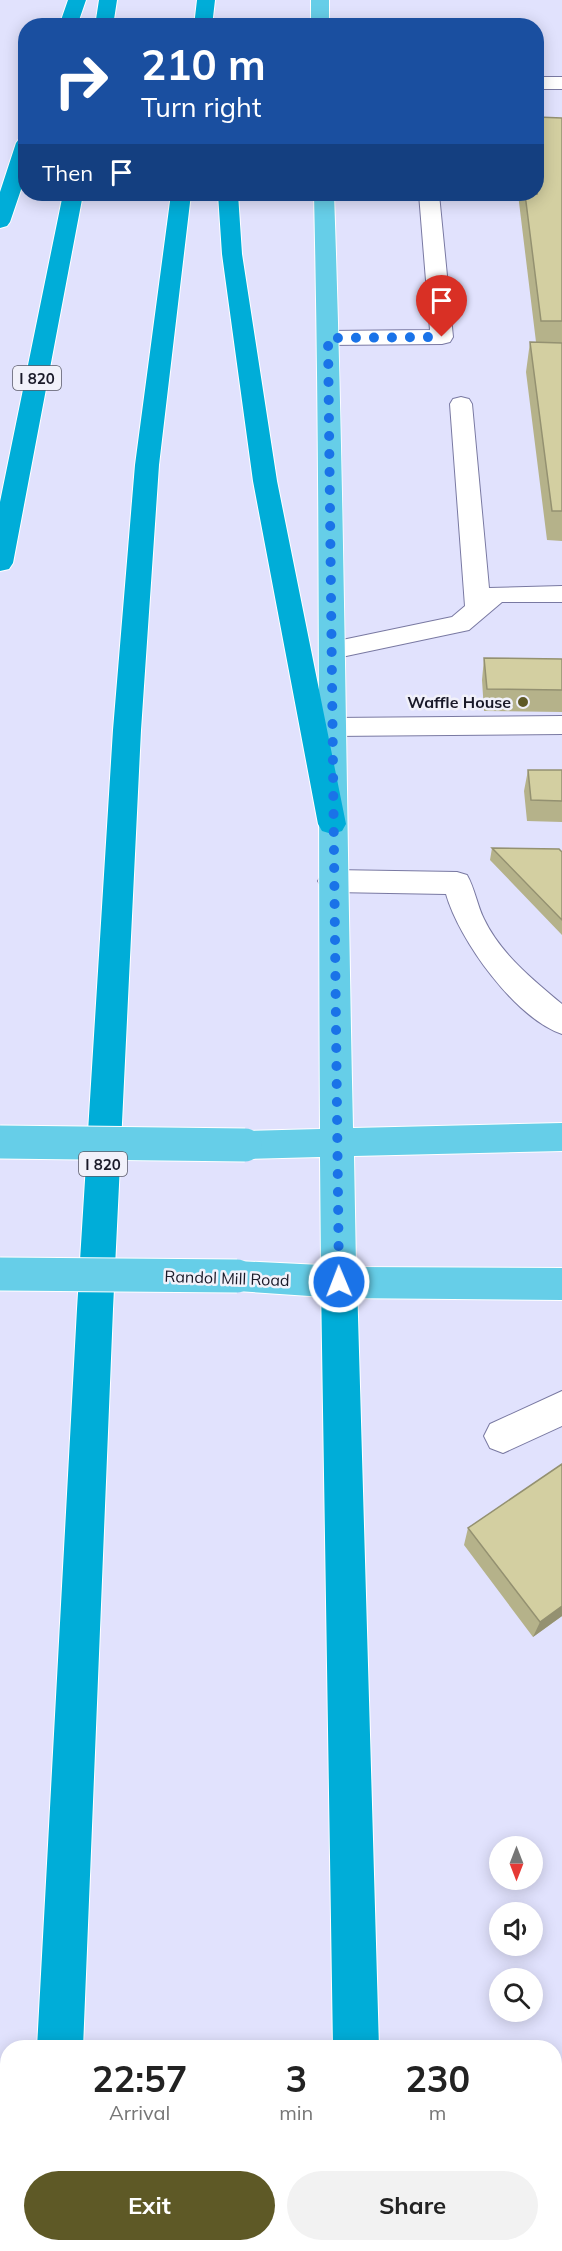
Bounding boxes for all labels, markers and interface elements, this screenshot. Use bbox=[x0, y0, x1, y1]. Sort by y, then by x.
text: 210 m bbox=[141, 38, 266, 91]
icon: right bbox=[42, 42, 120, 120]
text: Turn right bbox=[141, 90, 261, 124]
icon: arrive bbox=[105, 156, 138, 189]
text: Then bbox=[42, 159, 93, 187]
pin bbox=[416, 275, 467, 337]
icon: arrive bbox=[425, 284, 458, 317]
road number: I 820 bbox=[13, 366, 61, 390]
place label: Waffle House bbox=[407, 692, 511, 712]
marker: Waffle House bbox=[516, 695, 530, 709]
road number: I 820 bbox=[79, 1152, 127, 1176]
position arrow bbox=[307, 1250, 371, 1314]
street label: Randol Mill Road bbox=[164, 1266, 290, 1290]
north arrow bbox=[489, 1836, 543, 1890]
map controls bbox=[489, 1836, 543, 2022]
button: sound bbox=[489, 1902, 543, 1956]
button: search bbox=[489, 1968, 543, 2022]
text: 22:57 bbox=[92, 2056, 187, 2101]
text: 3 bbox=[285, 2056, 307, 2101]
text: 230 bbox=[405, 2056, 470, 2101]
text: Arrival bbox=[109, 2100, 170, 2125]
text: min bbox=[279, 2100, 313, 2125]
text: m bbox=[429, 2100, 446, 2125]
button: Exit bbox=[24, 2171, 275, 2240]
button: Share bbox=[287, 2171, 538, 2240]

